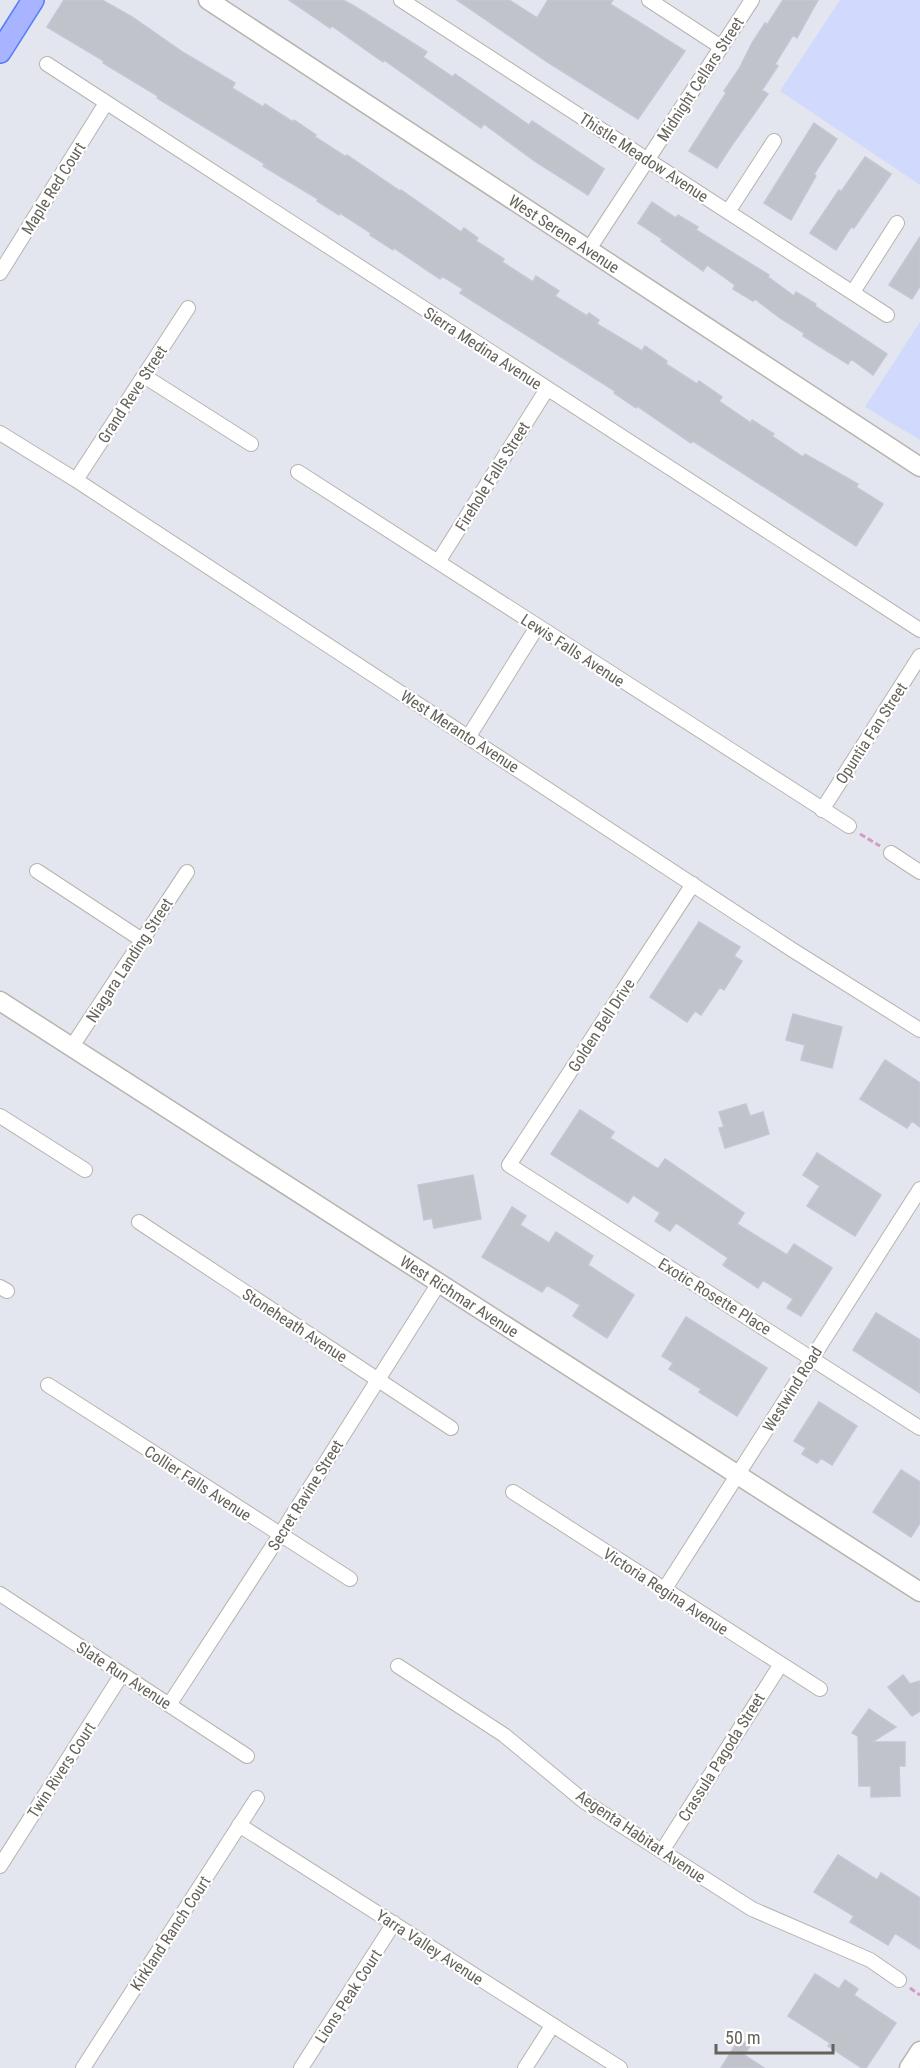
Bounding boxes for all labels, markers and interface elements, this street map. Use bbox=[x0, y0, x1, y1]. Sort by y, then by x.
street label: Midnight Cellars Street bbox=[653, 13, 748, 145]
street label: Thistle Meadow Avenue bbox=[576, 109, 712, 206]
street label: Maple Red Court bbox=[18, 139, 89, 238]
street label: West Serene Avenue bbox=[505, 191, 623, 277]
street label: Sierra Medina Avenue bbox=[420, 303, 545, 394]
street label: Grand Reve Street bbox=[94, 342, 171, 447]
street label: Firehole Falls Street bbox=[451, 418, 534, 534]
street label: Lewis Falls Avenue bbox=[517, 610, 628, 691]
street label: Opuntia Fan Street bbox=[832, 679, 911, 787]
street label: West Meranto Avenue bbox=[397, 686, 522, 777]
street label: Niagara Landing Street bbox=[82, 894, 177, 1026]
street label: Golden Bell Drive bbox=[564, 975, 639, 1075]
street label: West Richmar Avenue bbox=[396, 1252, 522, 1341]
street label: Exotic Rosette Place bbox=[655, 1254, 775, 1339]
street label: Stoneheath Avenue bbox=[239, 1284, 351, 1366]
street label: Westwind Road bbox=[759, 1343, 826, 1435]
street label: Secret Ravine Street bbox=[264, 1436, 347, 1554]
street label: Collier Falls Avenue bbox=[141, 1442, 255, 1525]
street label: Victoria Regina Avenue bbox=[600, 1544, 732, 1639]
street label: Slate Run Avenue bbox=[73, 1638, 175, 1713]
street label: Crassula Pagoda Street bbox=[674, 1689, 769, 1825]
street label: Twin Rivers Court bbox=[23, 1719, 100, 1822]
street label: Aegenta Habitat Avenue bbox=[572, 1786, 709, 1887]
street label: Kirkland Ranch Court bbox=[126, 1872, 215, 1994]
street label: Yarra Valley Avenue bbox=[373, 1906, 487, 1989]
street label: Lions Peak Court bbox=[311, 1946, 386, 2047]
scale bar bbox=[716, 2017, 833, 2055]
text: 50 m bbox=[725, 2027, 760, 2048]

